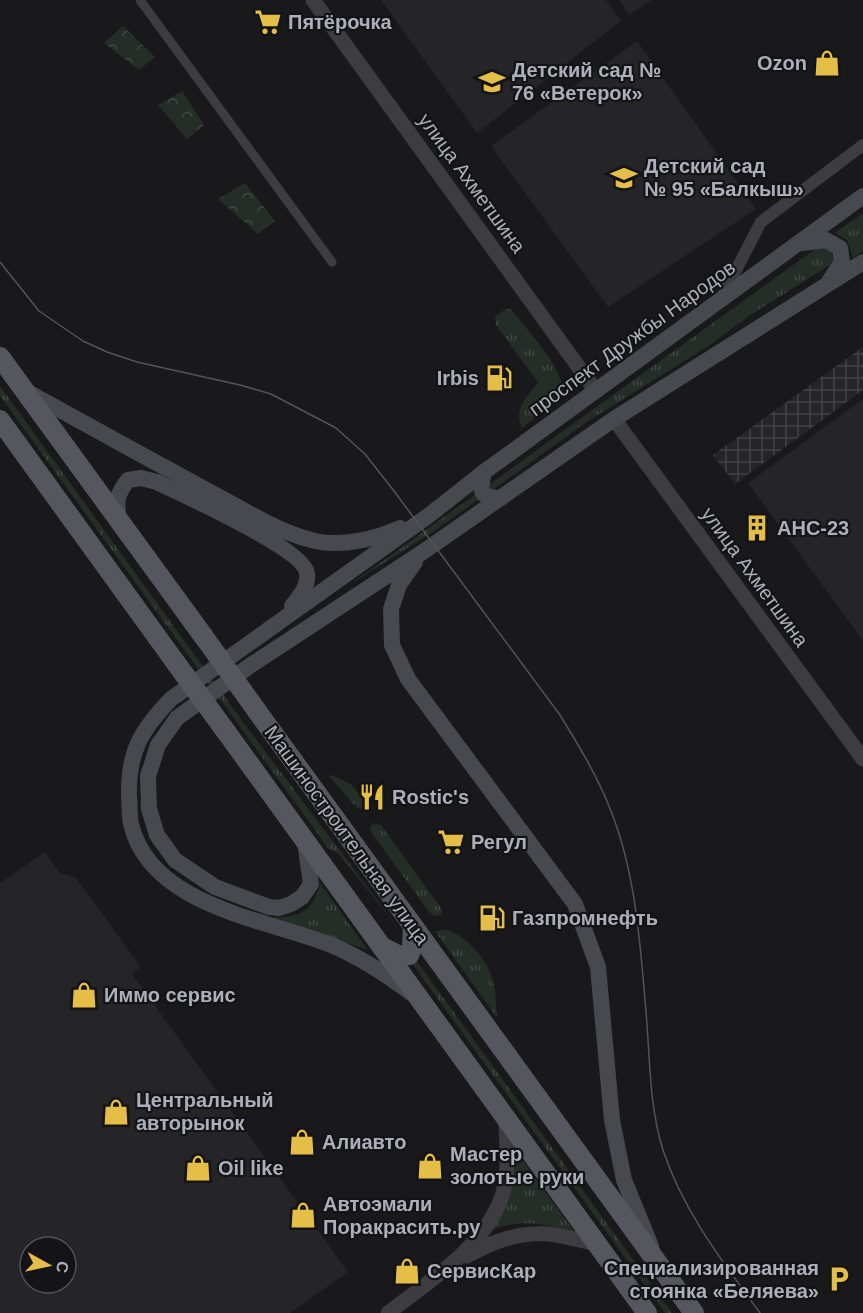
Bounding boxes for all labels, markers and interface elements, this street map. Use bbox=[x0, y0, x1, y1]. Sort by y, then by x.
supermarket icon: Пятёрочка bbox=[253, 7, 283, 37]
place label: Пятёрочка bbox=[288, 11, 393, 33]
shop icon: Ozon bbox=[812, 48, 842, 78]
place label: Ozon bbox=[757, 52, 807, 74]
place label: Детский сад № 76 «Ветерок» bbox=[512, 59, 661, 104]
school or university icon: Детский сад № 76 «Ветерок» bbox=[477, 67, 507, 97]
street label: улица Ахметшина bbox=[414, 109, 530, 258]
place label: Детский сад № 95 «Балкыш» bbox=[644, 155, 804, 200]
school or university icon: Детский сад № 95 «Балкыш» bbox=[609, 163, 639, 193]
street label: проспект Дружбы Народов bbox=[525, 256, 739, 420]
fuel station icon: Irbis bbox=[484, 363, 514, 393]
place label: Irbis bbox=[437, 367, 479, 389]
street label: улица Ахметшина bbox=[697, 503, 813, 652]
building icon: АНС-23 bbox=[742, 513, 772, 543]
place label: АНС-23 bbox=[777, 517, 849, 539]
street label: Машиностроительная улица bbox=[260, 721, 434, 949]
restaurant icon: Rostic's bbox=[357, 782, 387, 812]
place label: Rostic's bbox=[392, 786, 469, 808]
supermarket icon: Регул bbox=[436, 827, 466, 857]
place label: Регул bbox=[471, 831, 527, 853]
fuel station icon: Газпромнефть bbox=[477, 903, 507, 933]
place label: Газпромнефть bbox=[512, 907, 658, 929]
shop icon: Иммо сервис bbox=[69, 980, 99, 1010]
place label: Иммо сервис bbox=[104, 984, 236, 1006]
place label: Центральный авторынок bbox=[136, 1089, 274, 1134]
shop icon: Центральный авторынок bbox=[101, 1097, 131, 1127]
shop icon: Алиавто bbox=[287, 1127, 317, 1157]
place label: Алиавто bbox=[322, 1131, 406, 1153]
place label: Мастер золотые руки bbox=[450, 1143, 584, 1188]
shop icon: Мастер золотые руки bbox=[415, 1151, 445, 1181]
shop icon: Oil like bbox=[183, 1153, 213, 1183]
place label: Oil like bbox=[218, 1157, 284, 1179]
place label: Автоэмали Поракрасить.ру bbox=[323, 1193, 481, 1238]
shop icon: Автоэмали Поракрасить.ру bbox=[288, 1200, 318, 1230]
north arrow bbox=[18, 1235, 78, 1295]
shop icon: СервисКар bbox=[392, 1256, 422, 1286]
place label: Специализированная стоянка «Беляева» bbox=[604, 1257, 819, 1302]
text: С bbox=[53, 1260, 72, 1274]
place label: СервисКар bbox=[427, 1260, 536, 1282]
parking icon: Специализированная стоянка «Беляева» bbox=[824, 1264, 854, 1294]

